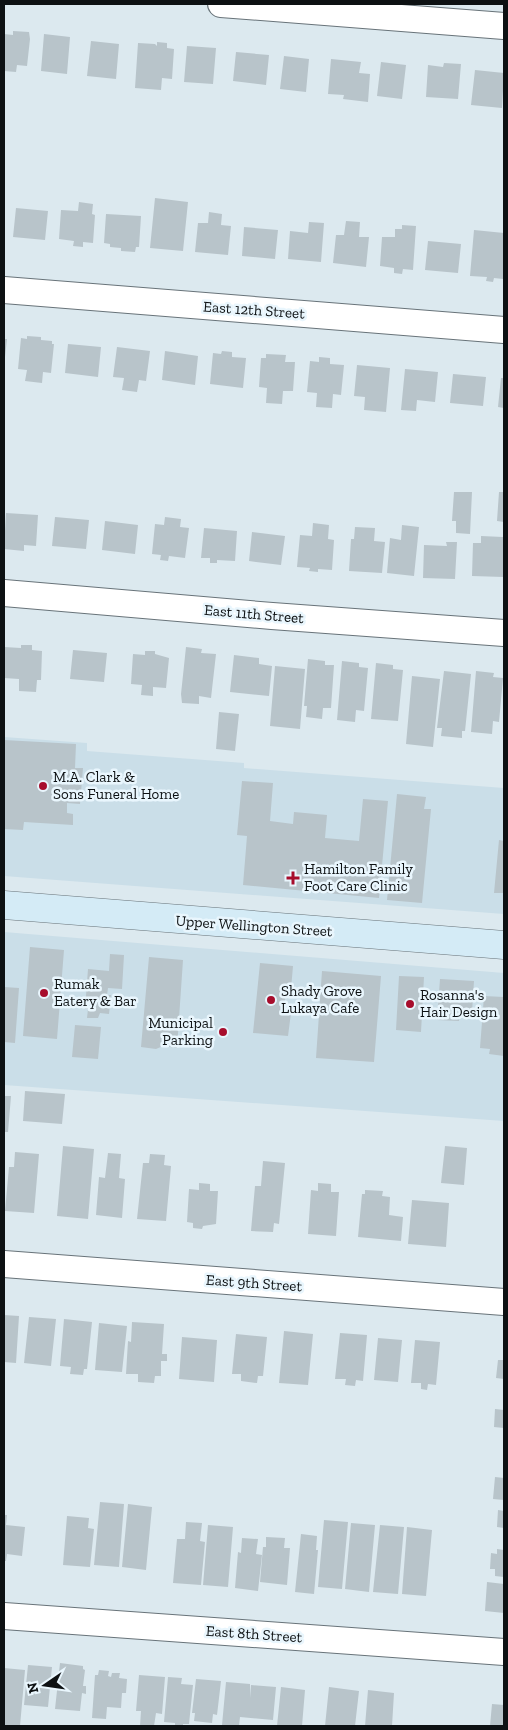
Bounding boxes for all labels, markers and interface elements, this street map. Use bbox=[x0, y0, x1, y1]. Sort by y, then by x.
street label: East 12th Street bbox=[203, 297, 306, 323]
street label: East 11th Street bbox=[203, 601, 305, 627]
place label: M.A. Clark & Sons Funeral Home bbox=[53, 768, 179, 803]
marker: M.A. Clark & Sons Funeral Home bbox=[37, 780, 49, 792]
place label: Hamilton Family Foot Care Clinic bbox=[304, 860, 413, 895]
marker: Hamilton Family Foot Care Clinic bbox=[286, 871, 300, 885]
street label: Upper Wellington Street bbox=[175, 912, 333, 940]
place label: Rumak Eatery & Bar bbox=[54, 975, 137, 1010]
place label: Shady Grove Lukaya Cafe bbox=[281, 982, 362, 1017]
place label: Rosanna's Hair Design bbox=[420, 986, 498, 1021]
marker: Rumak Eatery & Bar bbox=[38, 987, 50, 999]
marker: Shady Grove Lukaya Cafe bbox=[265, 994, 277, 1006]
marker: Rosanna's Hair Design bbox=[404, 998, 416, 1010]
place label: Municipal Parking bbox=[148, 1014, 213, 1049]
marker: Municipal Parking bbox=[217, 1026, 229, 1038]
street label: East 9th Street bbox=[205, 1271, 303, 1295]
street label: East 8th Street bbox=[205, 1622, 303, 1646]
north arrow bbox=[20, 1660, 70, 1710]
text: N bbox=[23, 1680, 42, 1695]

